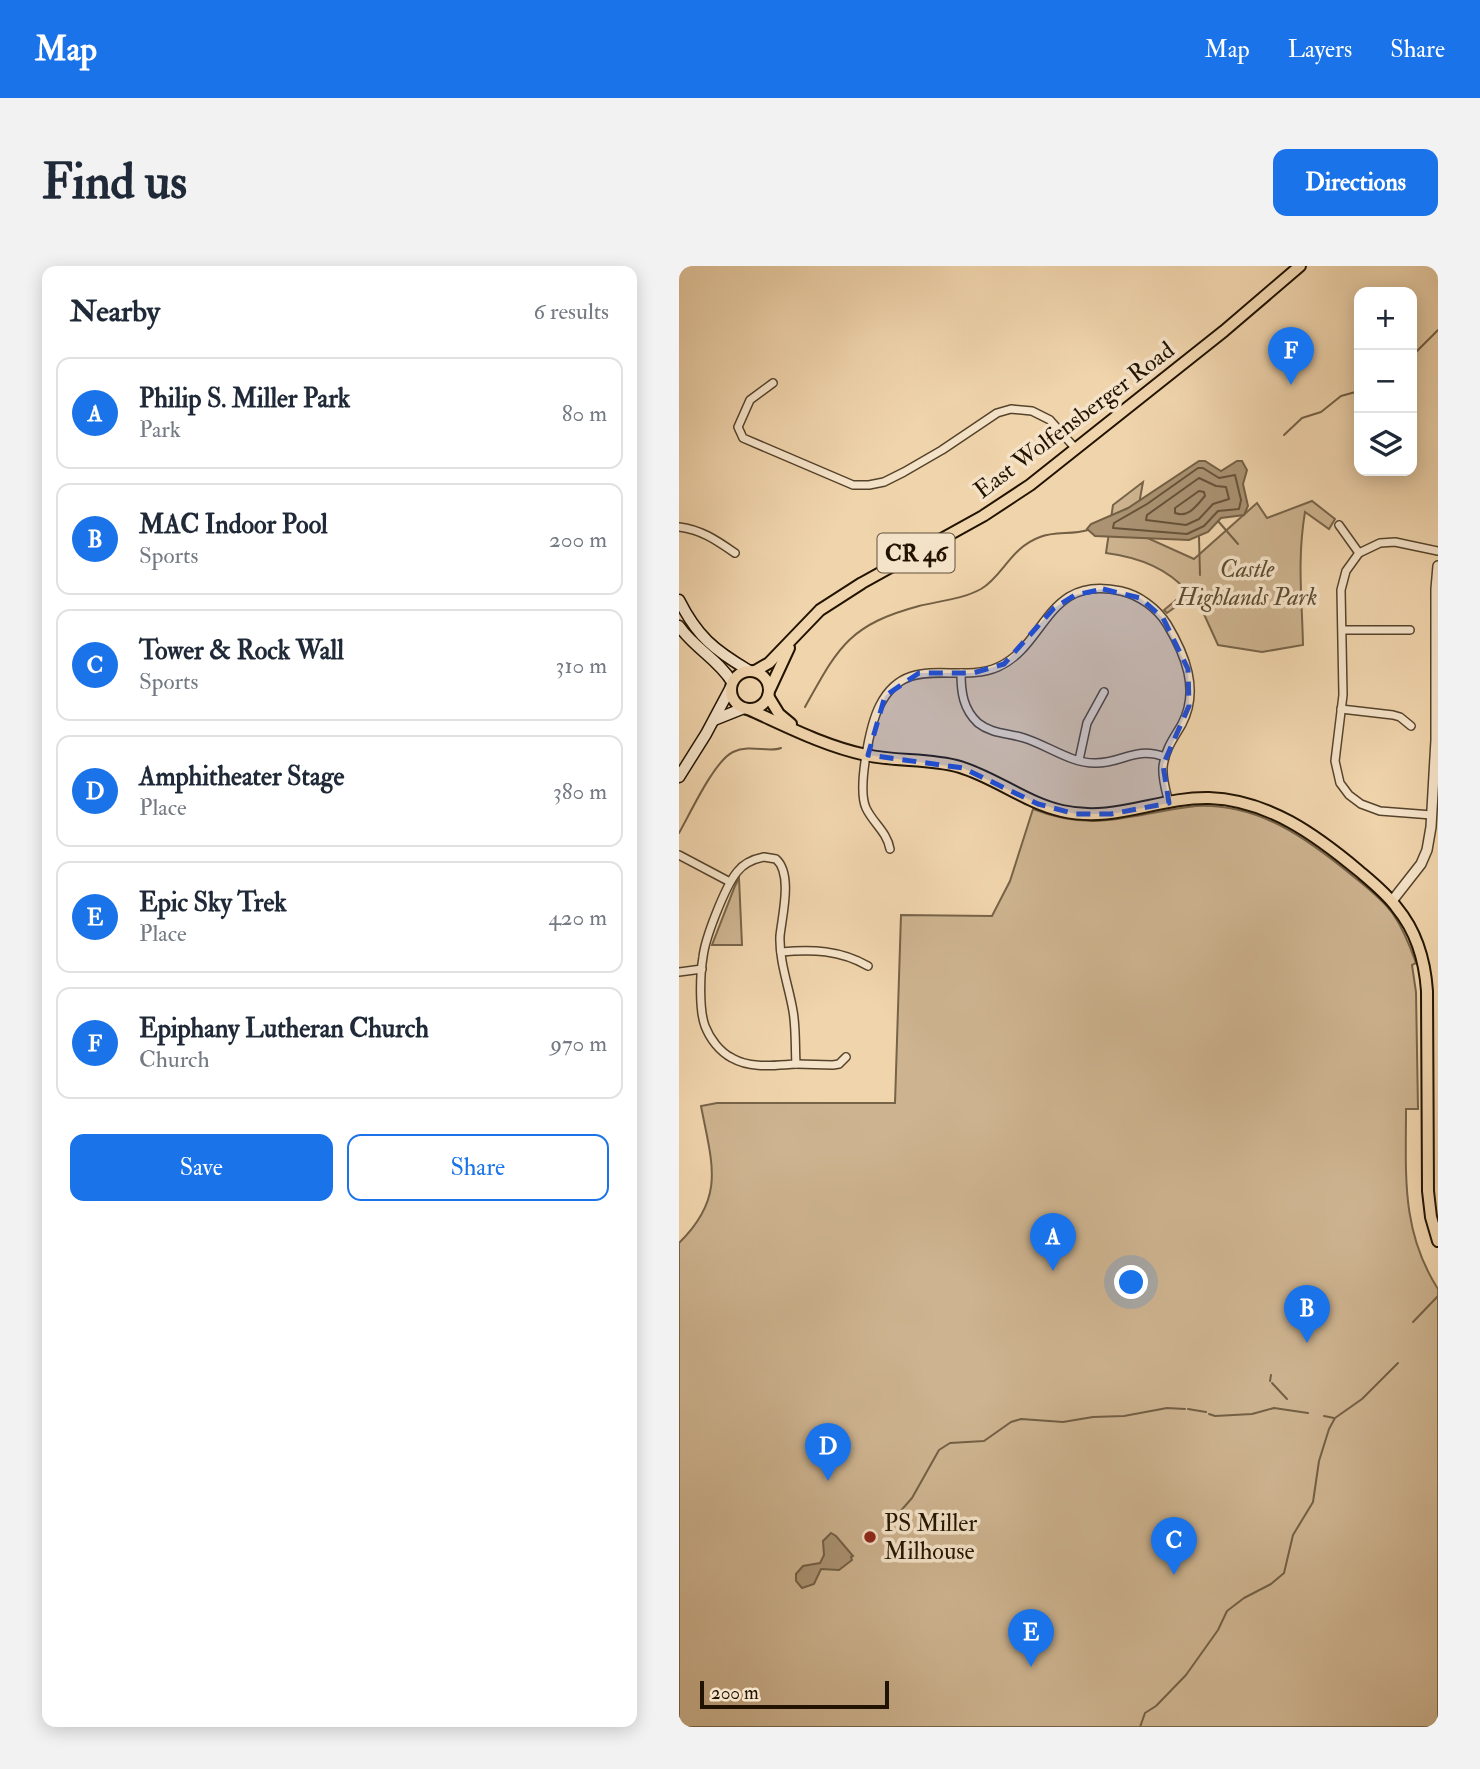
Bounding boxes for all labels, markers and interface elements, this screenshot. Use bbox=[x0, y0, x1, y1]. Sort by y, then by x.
text: Map bbox=[35, 29, 97, 70]
text: Map bbox=[1205, 34, 1250, 65]
text: Layers bbox=[1288, 34, 1352, 65]
text: Share bbox=[1390, 34, 1445, 65]
button: Directions bbox=[1273, 149, 1438, 216]
text: Find us bbox=[42, 152, 187, 213]
map controls bbox=[1354, 287, 1417, 476]
button: + bbox=[1354, 287, 1417, 350]
text: Nearby bbox=[70, 293, 160, 330]
text: 6 results bbox=[534, 297, 609, 326]
pin: F bbox=[1268, 327, 1314, 385]
street label: East Wolfensberger Road bbox=[968, 335, 1181, 506]
button: − bbox=[1354, 350, 1417, 413]
text: Philip S. Miller Park bbox=[139, 383, 350, 415]
text: A bbox=[88, 399, 102, 428]
text: 80 m bbox=[562, 399, 607, 428]
button: layers bbox=[1354, 413, 1417, 476]
text: Park bbox=[139, 415, 181, 444]
text: MAC Indoor Pool bbox=[139, 509, 328, 541]
text: B bbox=[87, 525, 103, 554]
text: 200 m bbox=[549, 525, 607, 554]
road number: CR 46 bbox=[877, 534, 955, 572]
text: Sports bbox=[139, 541, 198, 570]
park label: Castle Highlands Park bbox=[1176, 554, 1317, 613]
text: Tower & Rock Wall bbox=[139, 635, 344, 667]
text: C bbox=[87, 651, 103, 680]
text: 310 m bbox=[556, 651, 607, 680]
text: Sports bbox=[139, 667, 198, 696]
text: Amphitheater Stage bbox=[139, 761, 344, 793]
text: D bbox=[86, 777, 104, 806]
text: 380 m bbox=[553, 777, 607, 806]
text: Place bbox=[139, 793, 187, 822]
text: Epic Sky Trek bbox=[139, 887, 287, 919]
text: E bbox=[87, 903, 103, 932]
text: 420 m bbox=[548, 903, 607, 932]
text: Place bbox=[139, 919, 187, 948]
text: Epiphany Lutheran Church bbox=[139, 1013, 429, 1045]
text: F bbox=[88, 1029, 102, 1058]
text: 970 m bbox=[550, 1029, 607, 1058]
text: Church bbox=[139, 1045, 209, 1074]
button: Save bbox=[70, 1134, 333, 1201]
button: Share bbox=[347, 1134, 609, 1201]
pin: A bbox=[1030, 1213, 1076, 1271]
your location bbox=[1114, 1265, 1148, 1299]
pin: B bbox=[1284, 1285, 1330, 1343]
pin: D bbox=[805, 1423, 851, 1481]
place label: PS Miller Milhouse bbox=[884, 1508, 977, 1567]
pin: C bbox=[1151, 1517, 1197, 1575]
marker: PS Miller Milhouse bbox=[862, 1529, 878, 1545]
pin: E bbox=[1008, 1609, 1054, 1667]
scale bar bbox=[700, 1678, 889, 1710]
text: 200 m bbox=[711, 1681, 759, 1705]

